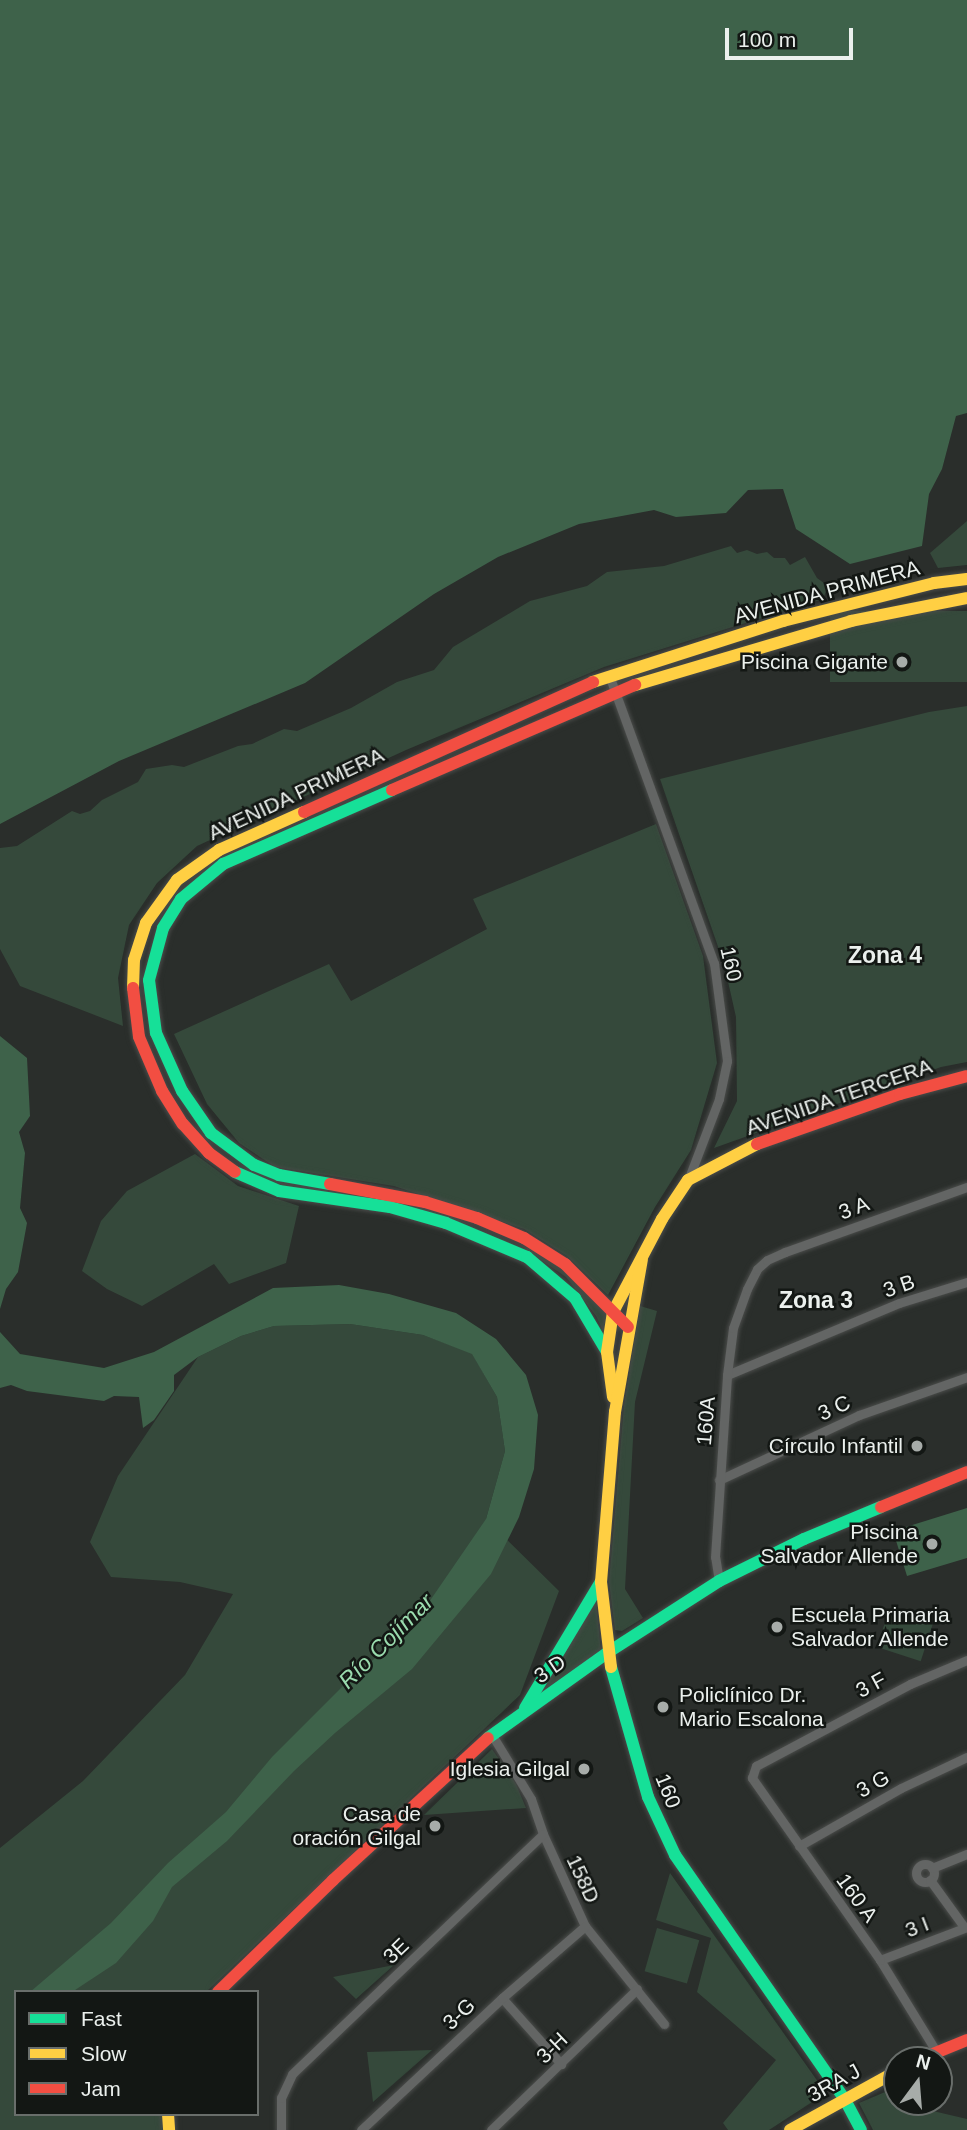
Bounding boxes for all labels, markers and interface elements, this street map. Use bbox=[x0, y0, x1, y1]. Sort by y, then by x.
scale bar bbox=[729, 14, 857, 58]
text: 100 m bbox=[738, 28, 796, 51]
street label: AVENIDA PRIMERA bbox=[731, 555, 923, 629]
place label: Piscina Gigante bbox=[741, 649, 888, 675]
marker: Piscina Gigante bbox=[894, 654, 910, 670]
street label: AVENIDA PRIMERA bbox=[204, 742, 388, 846]
district label: Zona 4 bbox=[848, 941, 922, 969]
street label: 160 bbox=[715, 944, 747, 984]
street label: AVENIDA TERCERA bbox=[742, 1053, 936, 1141]
street label: 3 A bbox=[835, 1191, 873, 1225]
street label: 3 B bbox=[880, 1269, 918, 1303]
district label: Zona 3 bbox=[779, 1286, 853, 1314]
street label: 3 C bbox=[814, 1390, 854, 1426]
street label: 160A bbox=[691, 1395, 721, 1447]
place label: Círculo Infantil bbox=[769, 1433, 903, 1459]
marker: Círculo Infantil bbox=[909, 1438, 925, 1454]
place label: Piscina Salvador Allende bbox=[759, 1519, 918, 1569]
marker: Piscina Salvador Allende bbox=[924, 1536, 940, 1552]
water label: Río Cojímar bbox=[333, 1588, 439, 1694]
place label: Escuela Primaria Salvador Allende bbox=[791, 1602, 950, 1652]
marker: Escuela Primaria Salvador Allende bbox=[769, 1619, 785, 1635]
street label: 3 D bbox=[529, 1649, 571, 1689]
street label: 3 F bbox=[852, 1667, 890, 1703]
place label: Policlínico Dr. Mario Escalona bbox=[679, 1682, 824, 1732]
marker: Policlínico Dr. Mario Escalona bbox=[653, 1697, 673, 1717]
place label: Iglesia Gilgal bbox=[450, 1756, 570, 1782]
marker: Iglesia Gilgal bbox=[576, 1761, 592, 1777]
street label: 3 G bbox=[852, 1765, 894, 1803]
street label: 160 bbox=[650, 1770, 686, 1812]
place label: Casa de oración Gilgal bbox=[293, 1801, 421, 1851]
marker: Casa de oración Gilgal bbox=[427, 1818, 443, 1834]
street label: 158D bbox=[561, 1851, 605, 1907]
street label: 160 A bbox=[831, 1868, 883, 1928]
street label: 3 I bbox=[902, 1911, 932, 1943]
street label: 3E bbox=[378, 1933, 414, 1969]
legend bbox=[14, 1990, 259, 2116]
street label: 3-G bbox=[438, 1993, 480, 2035]
text: Fast bbox=[81, 2007, 122, 2030]
street label: 3-H bbox=[531, 2027, 573, 2069]
text: Slow bbox=[81, 2042, 127, 2065]
north arrow bbox=[883, 2046, 953, 2116]
text: N bbox=[914, 2050, 933, 2074]
street label: 3RA J bbox=[803, 2058, 865, 2108]
text: Jam bbox=[81, 2077, 121, 2100]

